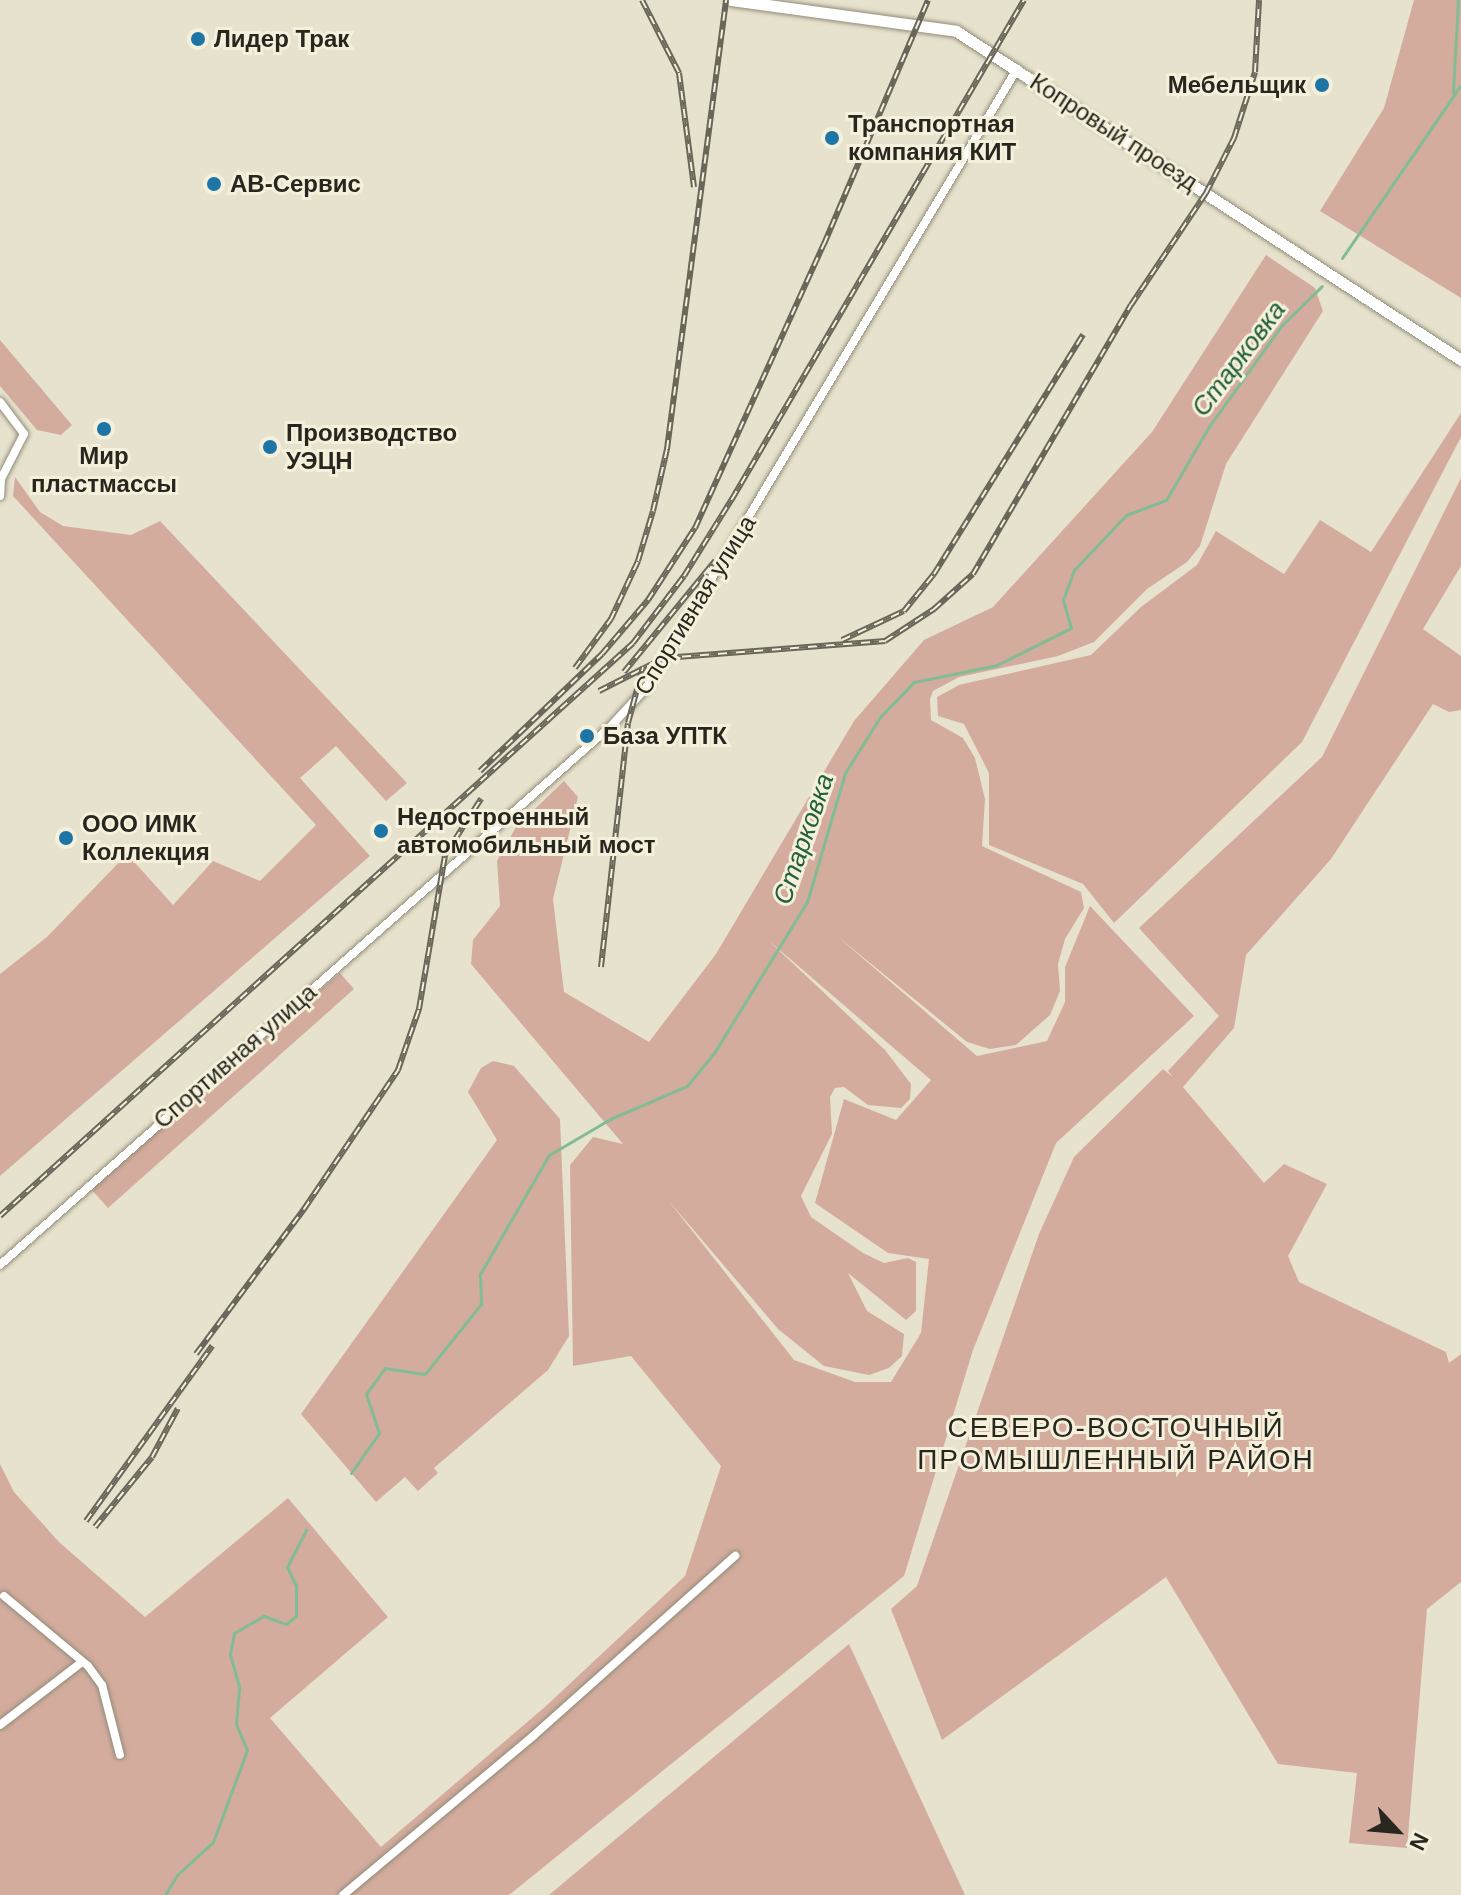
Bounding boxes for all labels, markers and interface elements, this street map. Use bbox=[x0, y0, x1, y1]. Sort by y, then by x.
place label: Лидер Трак bbox=[214, 25, 349, 53]
marker: Лидер Трак bbox=[189, 30, 207, 48]
street label: Копровый проезд bbox=[1025, 67, 1203, 197]
place label: Мебельщик bbox=[1168, 71, 1306, 99]
marker: Мебельщик bbox=[1313, 76, 1331, 94]
place label: Транспортная компания КИТ bbox=[848, 110, 1016, 166]
marker: Транспортная компания КИТ bbox=[823, 129, 841, 147]
place label: АВ-Сервис bbox=[230, 170, 361, 198]
marker: АВ-Сервис bbox=[205, 175, 223, 193]
water label: Старковка bbox=[1186, 295, 1292, 423]
place label: Производство УЭЦН bbox=[286, 419, 457, 475]
marker: Мир пластмассы bbox=[95, 420, 113, 438]
marker: Производство УЭЦН bbox=[261, 438, 279, 456]
place label: Мир пластмассы bbox=[31, 442, 177, 498]
street label: Спортивная улица bbox=[628, 510, 762, 700]
place label: База УПТК bbox=[603, 722, 727, 750]
marker: База УПТК bbox=[578, 727, 596, 745]
water label: Старковка bbox=[767, 770, 841, 908]
place label: Недостроенный автомобильный мост bbox=[397, 803, 656, 859]
place label: ООО ИМК Коллекция bbox=[82, 810, 210, 866]
marker: Недостроенный автомобильный мост bbox=[372, 822, 390, 840]
marker: ООО ИМК Коллекция bbox=[57, 829, 75, 847]
street label: Спортивная улица bbox=[148, 978, 322, 1134]
district label: СЕВЕРО-ВОСТОЧНЫЙ ПРОМЫШЛЕННЫЙ РАЙОН bbox=[917, 1411, 1315, 1477]
north arrow bbox=[1357, 1791, 1437, 1871]
text: N bbox=[1404, 1829, 1434, 1854]

